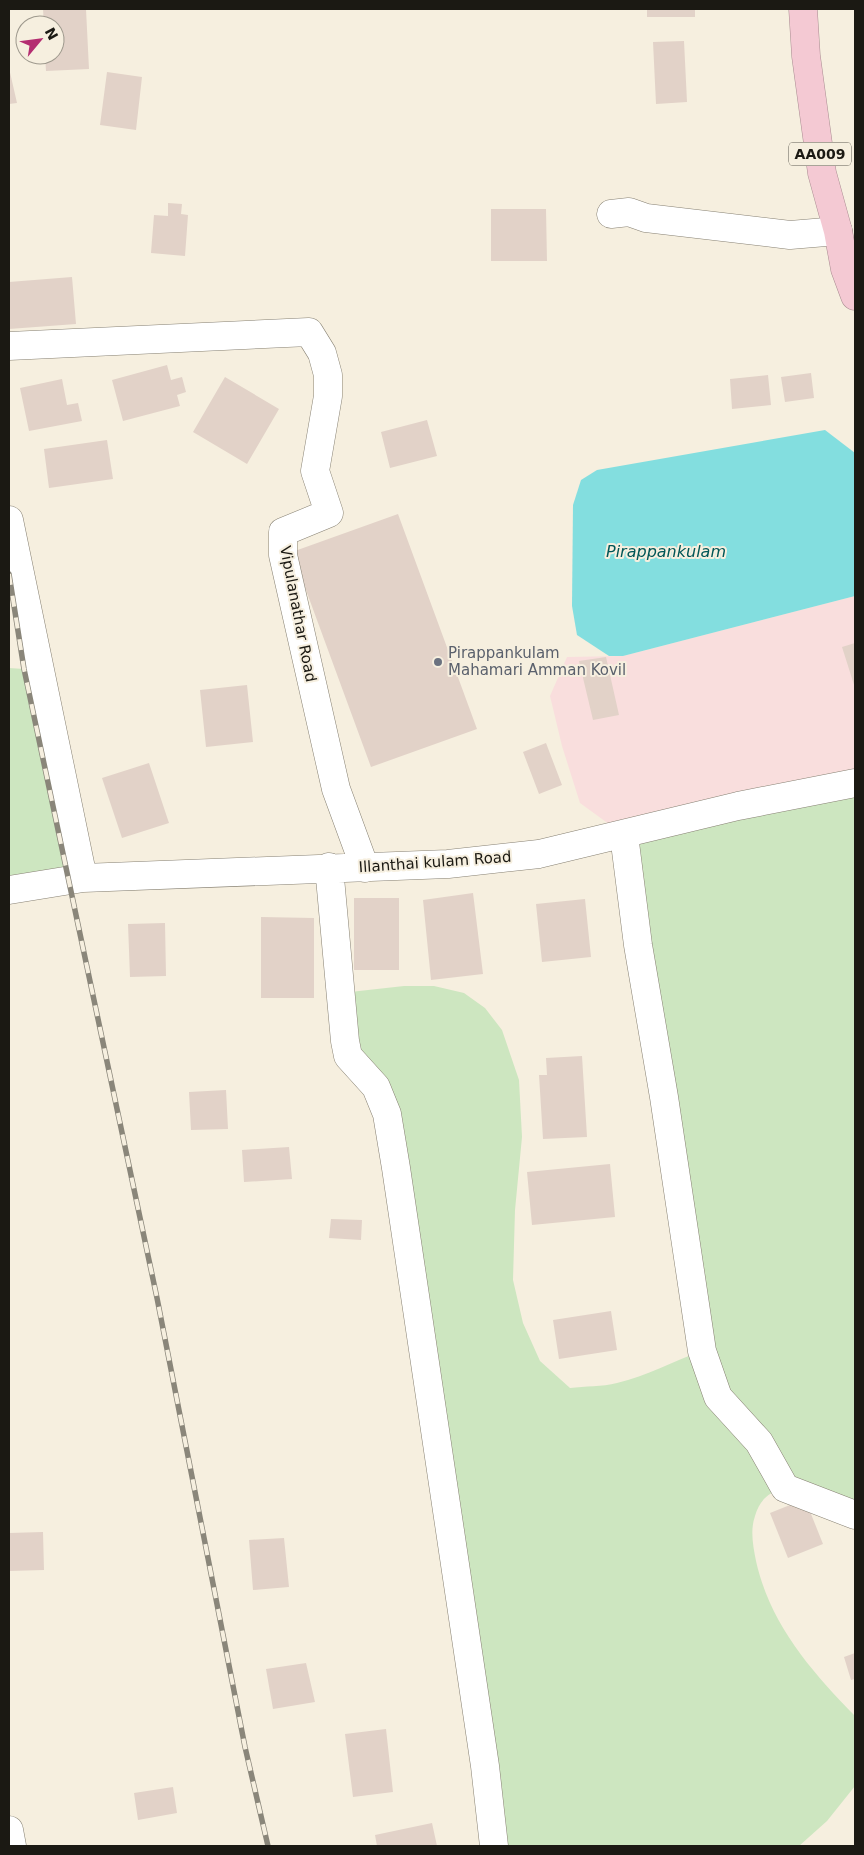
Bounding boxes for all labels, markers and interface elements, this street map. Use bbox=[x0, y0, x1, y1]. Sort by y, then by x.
north arrow bbox=[15, 15, 65, 65]
text: N bbox=[42, 25, 61, 43]
road number: AA009 bbox=[789, 142, 851, 166]
water label: Pirappankulam bbox=[606, 542, 726, 561]
street label: Vipulanathar Road bbox=[276, 544, 320, 684]
place label: Pirappankulam Mahamari Amman Kovil bbox=[448, 644, 626, 679]
marker: Pirappankulam Mahamari Amman Kovil bbox=[432, 656, 444, 668]
street label: Illanthai kulam Road bbox=[358, 848, 512, 876]

